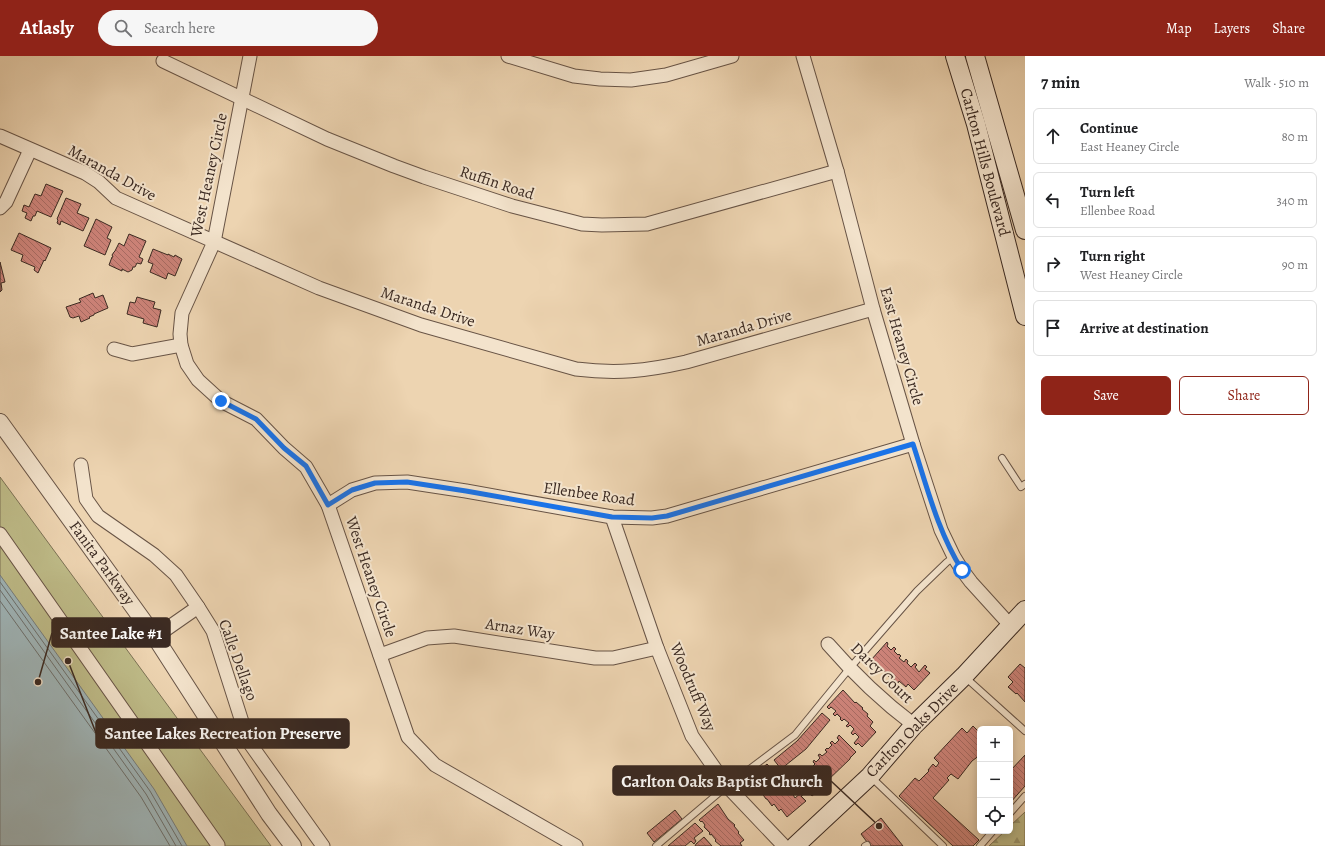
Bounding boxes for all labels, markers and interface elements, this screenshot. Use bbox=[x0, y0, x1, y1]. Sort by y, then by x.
search box bbox=[98, 10, 378, 46]
text: Atlasly bbox=[20, 15, 74, 41]
icon: search bbox=[112, 17, 134, 39]
text: Search here bbox=[144, 18, 215, 38]
text: Map bbox=[1166, 19, 1192, 38]
text: Layers bbox=[1214, 19, 1250, 38]
text: Share bbox=[1272, 19, 1305, 38]
text: 7 min bbox=[1041, 71, 1080, 94]
text: Walk · 510 m bbox=[1244, 74, 1309, 91]
street label: Carlton Hills Boulevard bbox=[955, 86, 1015, 239]
street label: West Heaney Circle bbox=[185, 111, 233, 240]
text: Continue bbox=[1080, 118, 1138, 138]
icon: ahead bbox=[1042, 125, 1064, 147]
text: 80 m bbox=[1281, 128, 1308, 145]
text: East Heaney Circle bbox=[1080, 138, 1179, 155]
street label: Maranda Drive bbox=[64, 140, 160, 206]
street label: Ruffin Road bbox=[457, 161, 538, 206]
text: Turn left bbox=[1080, 182, 1135, 202]
icon: left bbox=[1042, 189, 1064, 211]
text: 340 m bbox=[1276, 192, 1308, 209]
text: Ellenbee Road bbox=[1080, 202, 1155, 219]
text: Turn right bbox=[1080, 246, 1145, 266]
icon: right bbox=[1042, 253, 1064, 275]
text: 90 m bbox=[1282, 256, 1308, 273]
text: West Heaney Circle bbox=[1080, 266, 1183, 283]
street label: Maranda Drive bbox=[378, 281, 478, 333]
street label: East Heaney Circle bbox=[875, 284, 929, 408]
street label: Maranda Drive bbox=[694, 304, 794, 352]
icon: arrive bbox=[1042, 317, 1064, 339]
text: Arrive at destination bbox=[1080, 318, 1209, 338]
button: Save bbox=[1041, 376, 1171, 415]
button: Share bbox=[1179, 376, 1309, 415]
route end bbox=[212, 392, 230, 410]
street label: Ellenbee Road bbox=[542, 477, 637, 511]
street label: West Heaney Circle bbox=[340, 513, 402, 640]
street label: Fanita Parkway bbox=[64, 516, 141, 610]
route start bbox=[953, 561, 971, 579]
street label: Arnaz Way bbox=[483, 613, 557, 645]
street label: Calle Dellago bbox=[213, 616, 263, 704]
callout: Santee Lake #1 bbox=[52, 618, 170, 647]
text: Santee Lake #1 bbox=[60, 622, 162, 645]
street label: Darcy Court bbox=[846, 637, 918, 709]
street label: Woodruff Way bbox=[664, 638, 722, 735]
street label: Carlton Oaks Drive bbox=[861, 678, 963, 782]
callout: Santee Lakes Recreation Preserve bbox=[96, 719, 349, 748]
text: Santee Lakes Recreation Preserve bbox=[105, 722, 342, 745]
map controls bbox=[977, 726, 1013, 834]
button: + bbox=[977, 726, 1013, 762]
button: − bbox=[977, 762, 1013, 798]
callout: Carlton Oaks Baptist Church bbox=[613, 766, 831, 795]
text: Carlton Oaks Baptist Church bbox=[621, 770, 823, 793]
button: locate bbox=[977, 798, 1013, 834]

